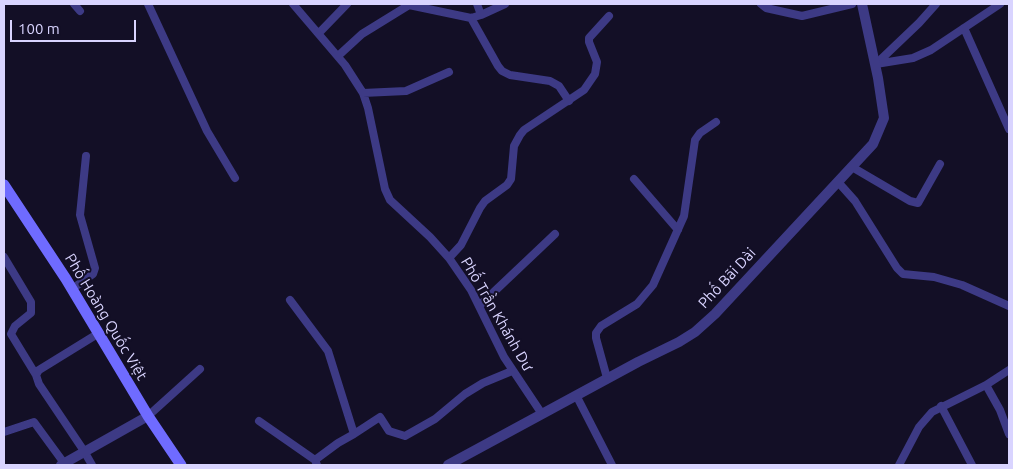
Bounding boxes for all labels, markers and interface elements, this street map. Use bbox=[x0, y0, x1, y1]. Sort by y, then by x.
scale bar bbox=[12, 10, 139, 42]
text: 100 m bbox=[18, 20, 60, 37]
street label: Phố Bãi Dài bbox=[695, 244, 759, 312]
street label: Phố Hoàng Quốc Việt bbox=[61, 250, 151, 384]
street label: Phố Trần Khánh Dư bbox=[457, 254, 537, 374]

